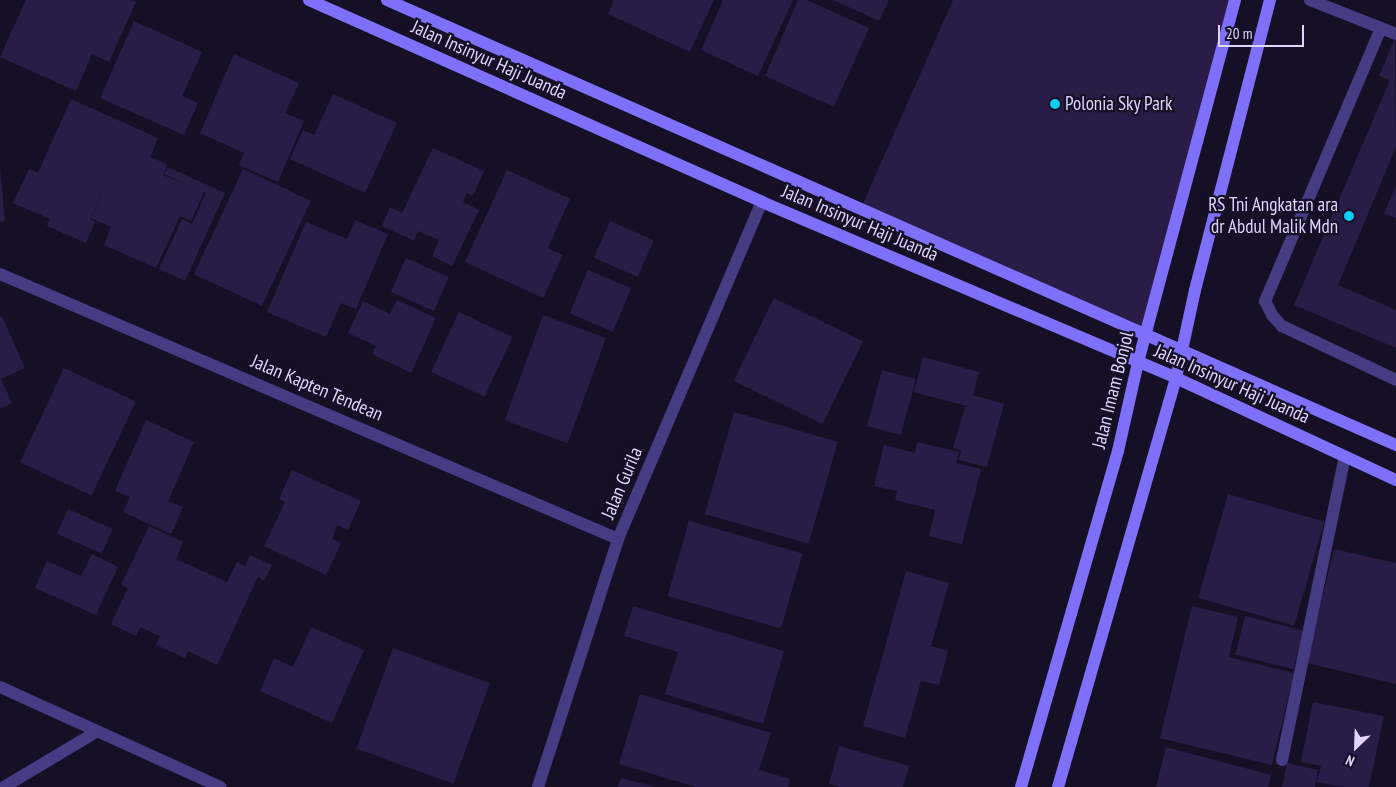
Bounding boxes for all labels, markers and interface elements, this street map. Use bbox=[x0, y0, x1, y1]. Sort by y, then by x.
scale bar bbox=[1221, 15, 1307, 47]
street label: Jalan Insinyur Haji Juanda bbox=[408, 16, 570, 104]
text: 20 m bbox=[1226, 24, 1252, 43]
place label: Polonia Sky Park bbox=[1065, 93, 1173, 115]
marker: Polonia Sky Park bbox=[1049, 98, 1061, 110]
street label: Jalan Insinyur Haji Juanda bbox=[778, 180, 942, 266]
place label: RS Tni Angkatan ara dr Abdul Malik Mdn bbox=[1207, 194, 1338, 238]
marker: RS Tni Angkatan ara dr Abdul Malik Mdn bbox=[1342, 209, 1356, 223]
street label: Jalan Imam Bonjol bbox=[1087, 329, 1139, 451]
street label: Jalan Insinyur Haji Juanda bbox=[1151, 340, 1313, 428]
street label: Jalan Kapten Tendean bbox=[247, 350, 387, 426]
street label: Jalan Gurila bbox=[597, 444, 647, 522]
north arrow bbox=[1331, 722, 1381, 772]
text: N bbox=[1343, 751, 1357, 770]

